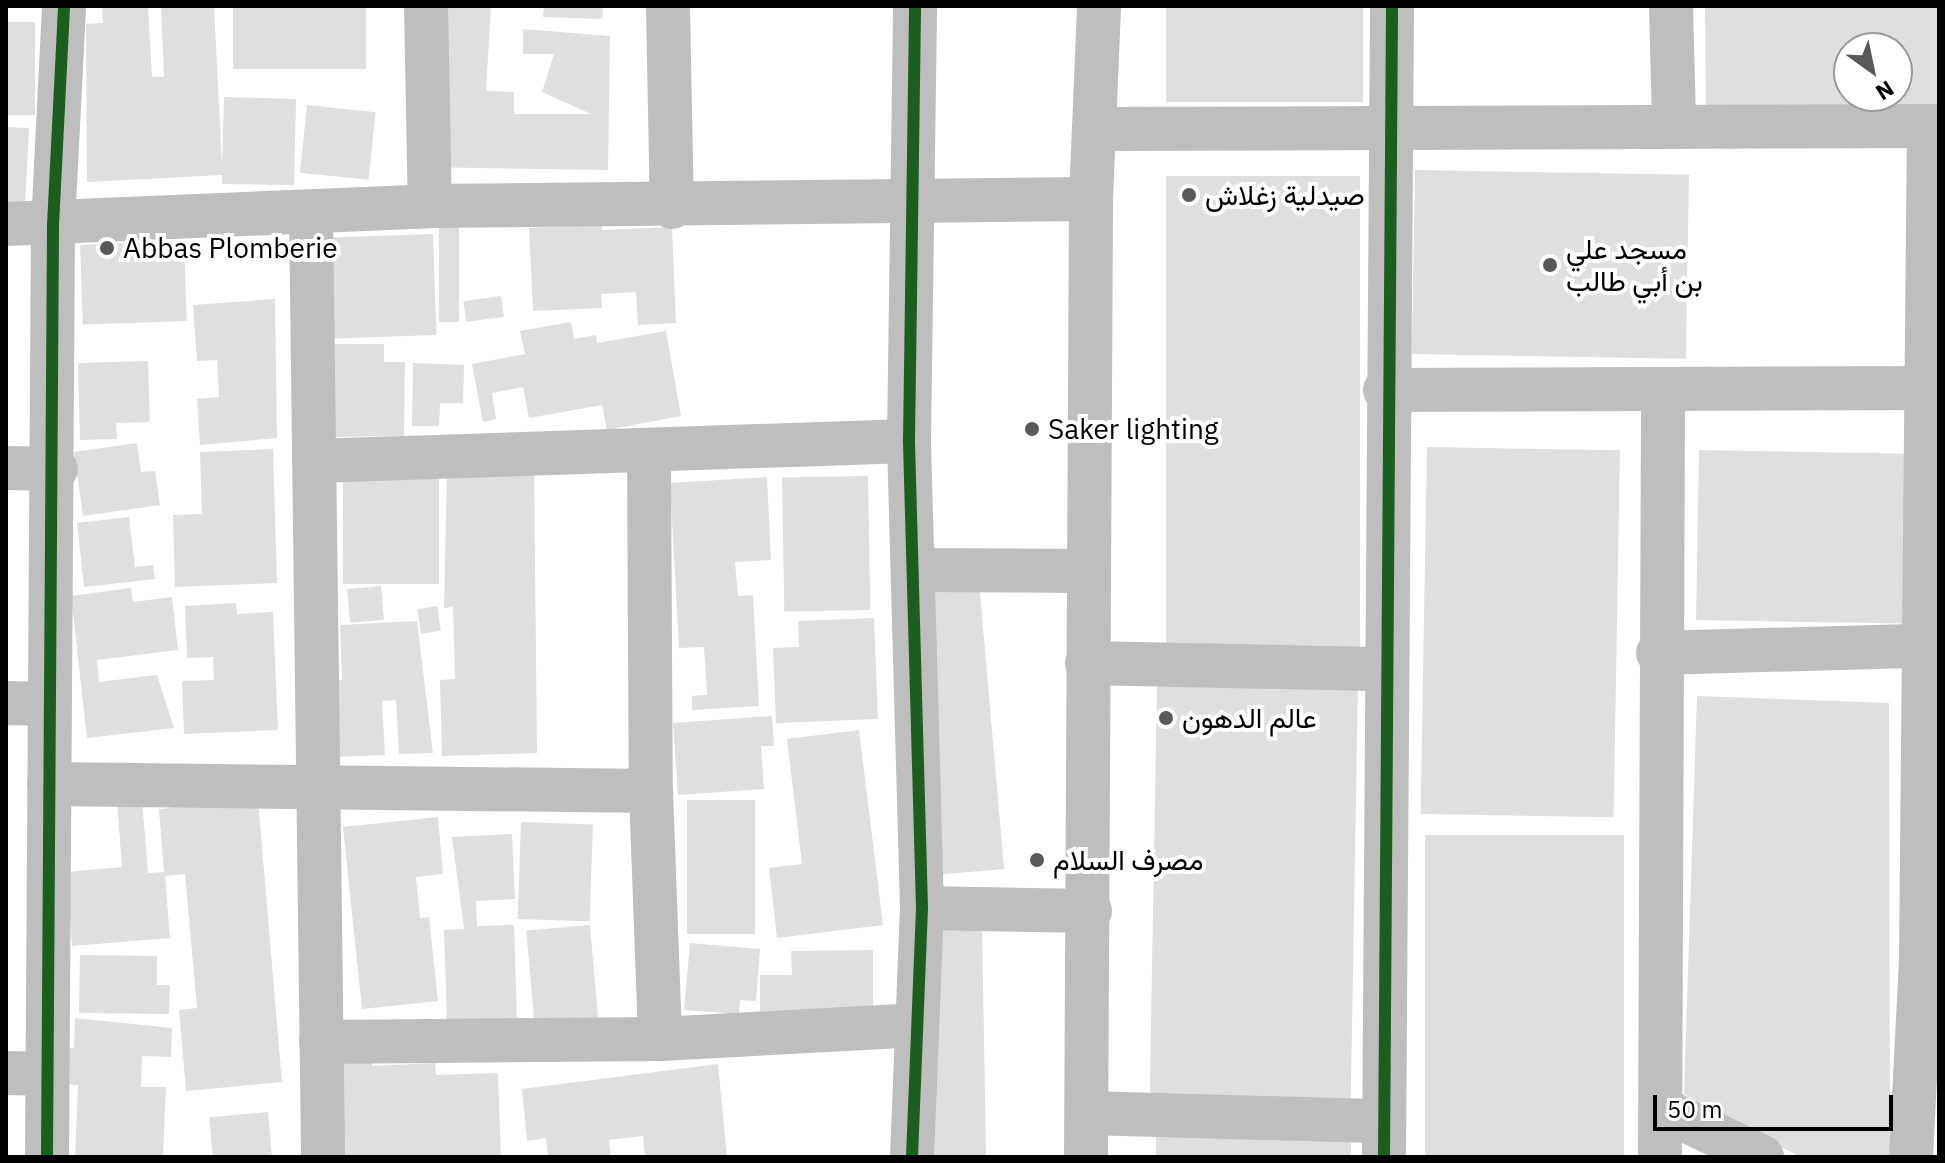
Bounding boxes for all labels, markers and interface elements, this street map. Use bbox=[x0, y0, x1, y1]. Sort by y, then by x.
north arrow bbox=[1833, 32, 1913, 112]
text: N bbox=[1871, 74, 1900, 107]
place label: صيدلية زغلاش bbox=[1205, 178, 1365, 212]
marker: صيدلية زغلاش bbox=[1180, 186, 1198, 204]
place label: Abbas Plomberie bbox=[123, 231, 338, 265]
place label: مسجد علي بن أبي طالب bbox=[1566, 232, 1703, 298]
marker: Abbas Plomberie bbox=[98, 239, 116, 257]
marker: مسجد علي بن أبي طالب bbox=[1541, 256, 1559, 274]
place label: Saker lighting bbox=[1048, 412, 1219, 446]
marker: Saker lighting bbox=[1023, 420, 1041, 438]
place label: عالم الدهون bbox=[1182, 701, 1317, 735]
marker: عالم الدهون bbox=[1157, 709, 1175, 727]
place label: مصرف السلام bbox=[1053, 843, 1204, 877]
marker: مصرف السلام bbox=[1028, 851, 1046, 869]
scale bar bbox=[1657, 1079, 1897, 1129]
text: 50 m bbox=[1667, 1093, 1722, 1125]

